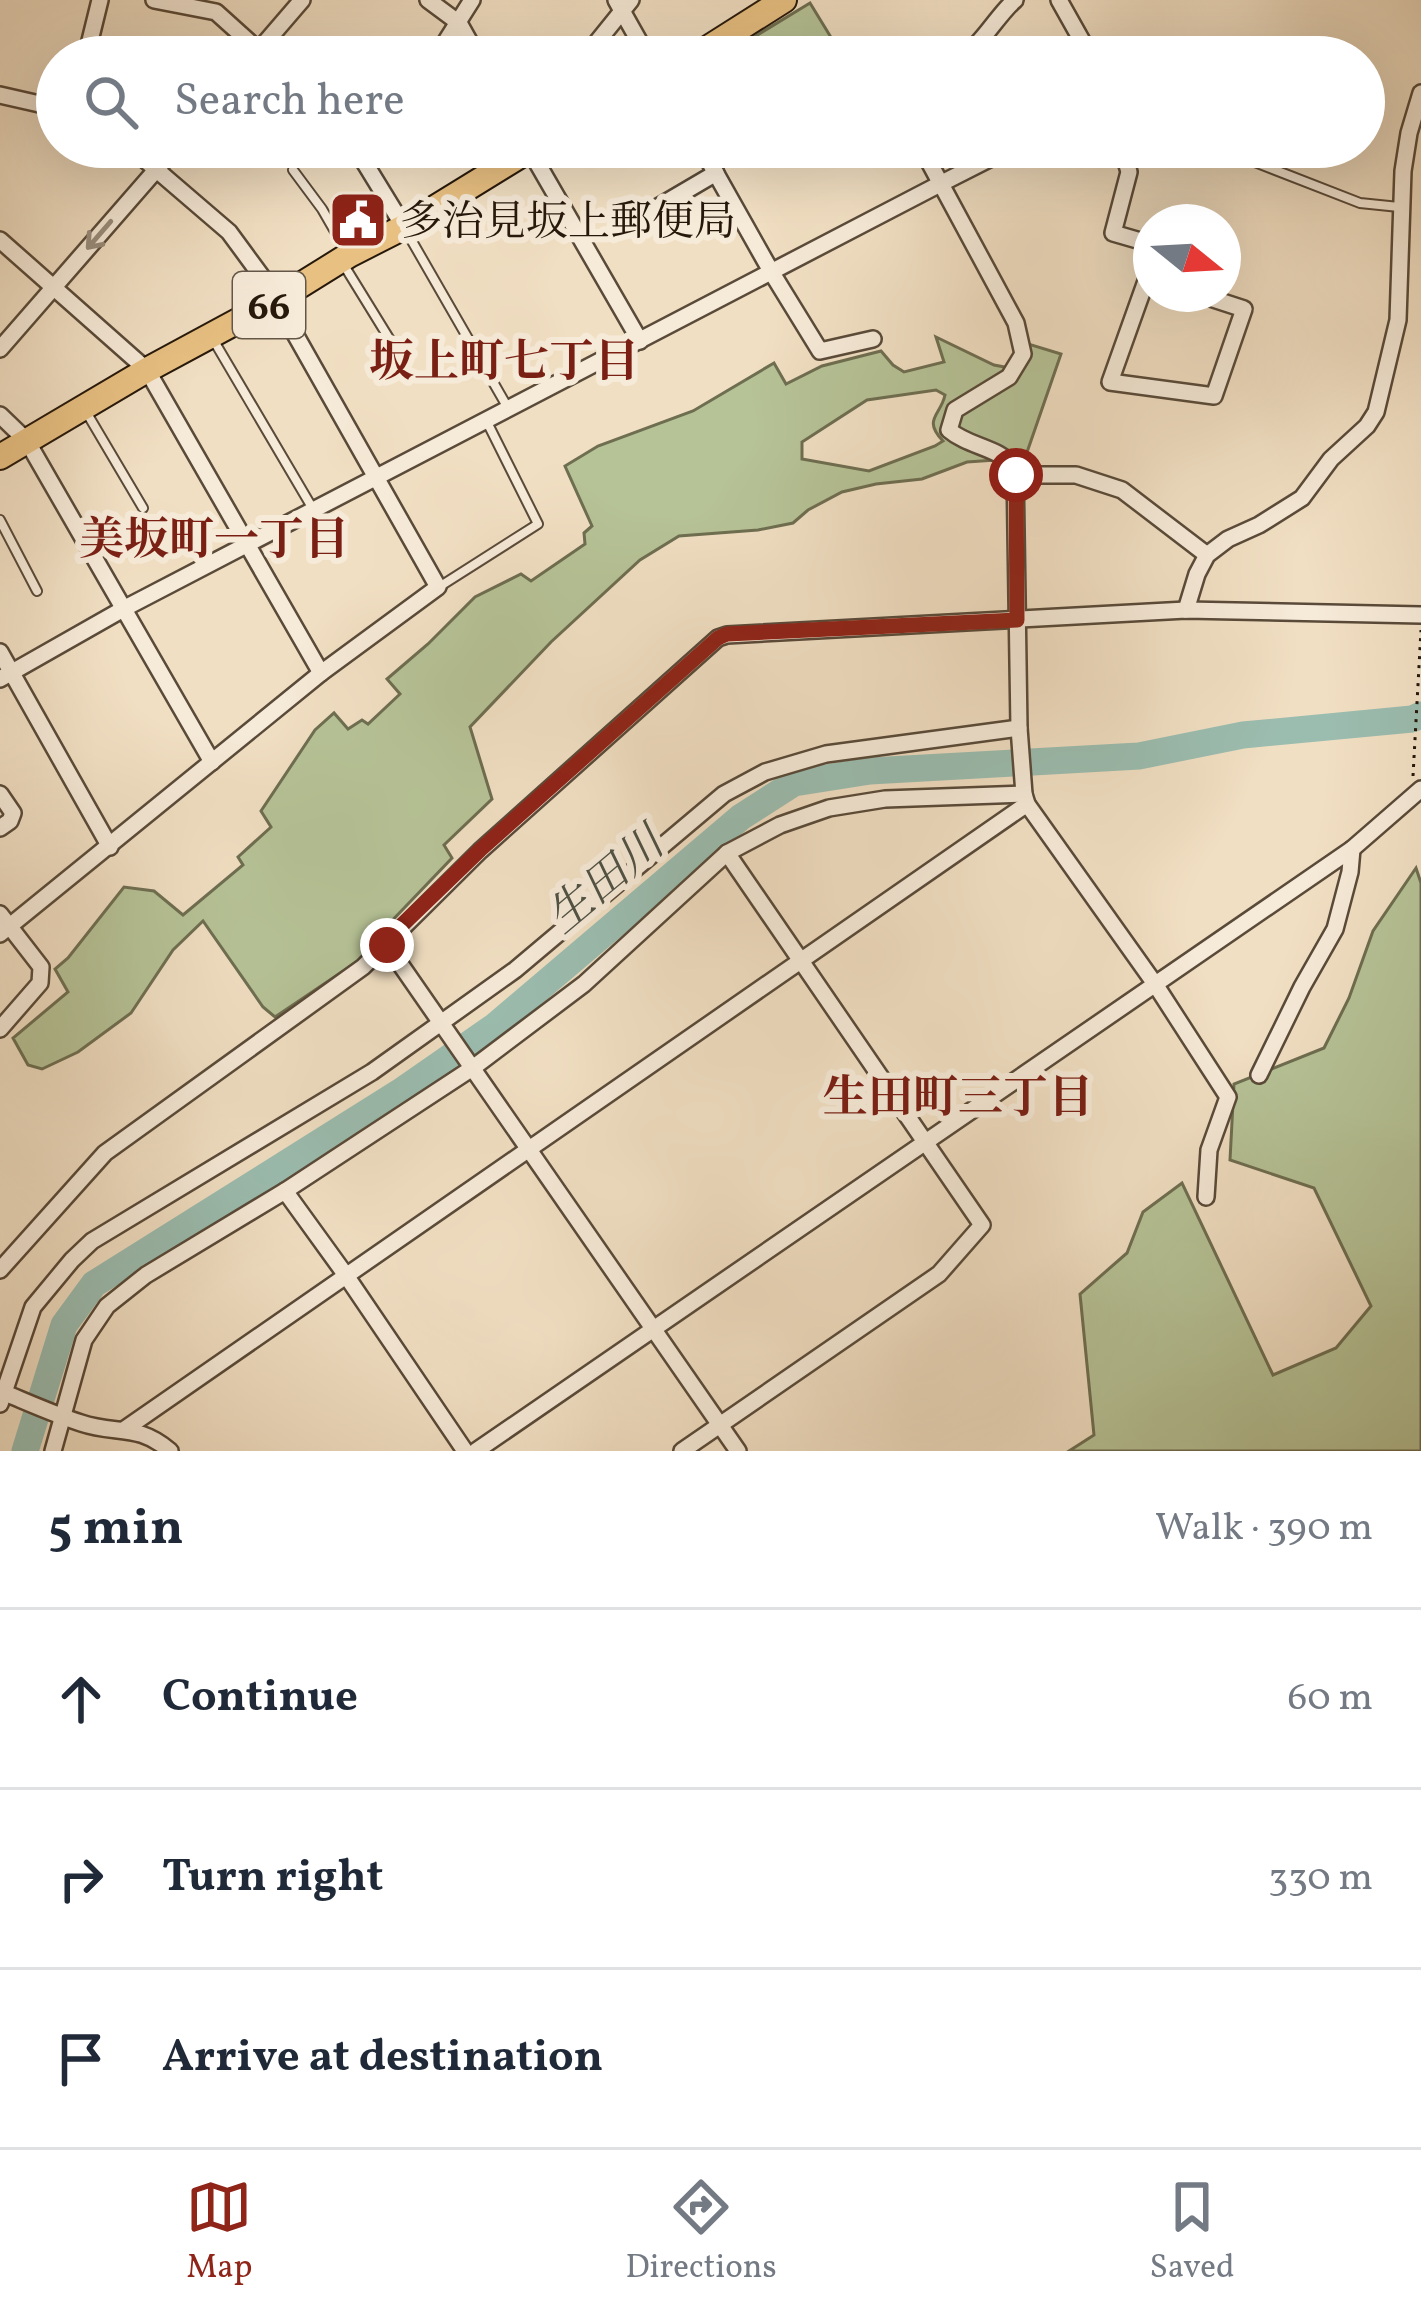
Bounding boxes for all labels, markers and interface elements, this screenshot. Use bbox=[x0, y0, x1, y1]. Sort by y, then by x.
search box bbox=[36, 36, 1385, 168]
icon: search bbox=[78, 69, 144, 135]
text: Search here bbox=[174, 71, 405, 134]
public building icon: 多治見坂上郵便局 bbox=[327, 189, 389, 251]
place label: 多治見坂上郵便局 bbox=[400, 195, 736, 254]
north arrow bbox=[1133, 204, 1241, 312]
one-way arrow bbox=[86, 219, 113, 250]
road number: 66 bbox=[233, 272, 305, 338]
district label: 坂上町七丁目 bbox=[369, 333, 639, 396]
route start bbox=[989, 448, 1043, 502]
district label: 美坂町一丁目 bbox=[79, 511, 349, 574]
water label: 生田川 bbox=[535, 812, 683, 950]
route end bbox=[360, 918, 414, 972]
district label: 生田町三丁目 bbox=[823, 1069, 1093, 1132]
text: 5 min bbox=[48, 1494, 184, 1565]
text: Walk · 390 m bbox=[1155, 1502, 1373, 1556]
icon: ahead bbox=[48, 1666, 114, 1732]
text: Continue bbox=[162, 1667, 358, 1730]
text: 60 m bbox=[1288, 1672, 1373, 1726]
icon: right bbox=[48, 1846, 114, 1912]
text: Turn right bbox=[162, 1847, 383, 1910]
text: 330 m bbox=[1268, 1852, 1373, 1906]
icon: arrive bbox=[48, 2026, 114, 2092]
text: Arrive at destination bbox=[162, 2027, 603, 2090]
tab: Map bbox=[186, 2174, 253, 2292]
tab: Directions bbox=[625, 2174, 777, 2292]
tab: Saved bbox=[1150, 2174, 1235, 2292]

